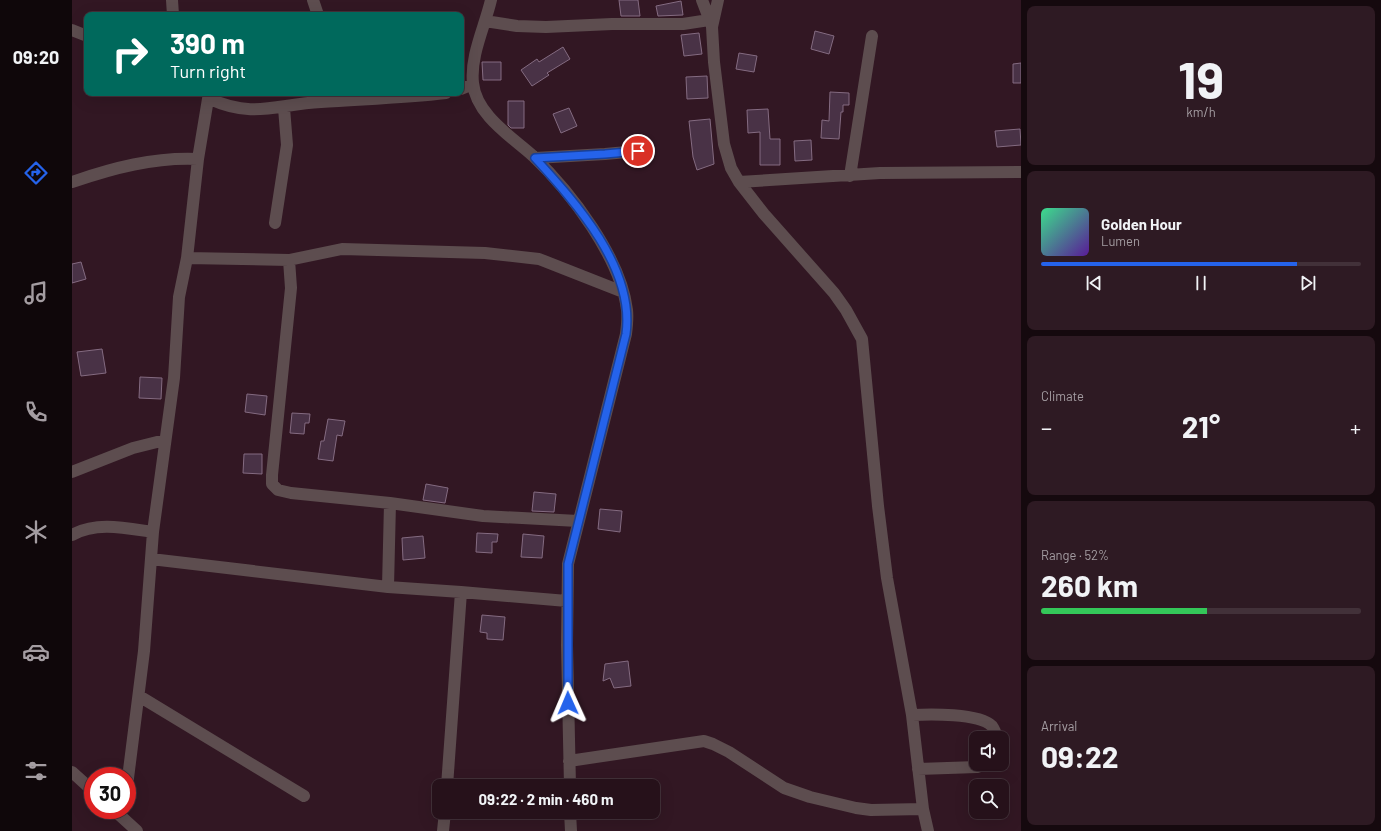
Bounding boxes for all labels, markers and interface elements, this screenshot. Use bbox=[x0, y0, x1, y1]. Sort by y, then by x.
text: 390 m bbox=[170, 26, 245, 60]
icon: right bbox=[104, 28, 156, 80]
text: 09:20 bbox=[13, 46, 59, 68]
text: 19 bbox=[1178, 47, 1224, 109]
text: Turn right bbox=[170, 60, 246, 82]
text: km/h bbox=[1186, 104, 1216, 120]
pin bbox=[621, 134, 655, 168]
icon: arrive bbox=[627, 140, 649, 162]
icon: directions bbox=[22, 159, 50, 187]
text: Golden Hour bbox=[1101, 215, 1182, 233]
text: Lumen bbox=[1101, 233, 1140, 249]
icon: previous bbox=[1083, 272, 1105, 294]
icon: pause bbox=[1190, 272, 1212, 294]
icon: next bbox=[1297, 272, 1319, 294]
icon: music bbox=[22, 279, 50, 307]
text: Climate bbox=[1041, 388, 1084, 404]
icon: phone bbox=[22, 398, 50, 426]
text: 21° bbox=[1182, 408, 1220, 444]
text: − bbox=[1041, 414, 1052, 440]
text: + bbox=[1350, 414, 1361, 440]
icon: climate bbox=[22, 518, 50, 546]
text: Range · 52% bbox=[1041, 547, 1109, 563]
text: 260 km bbox=[1041, 567, 1138, 603]
icon: car bbox=[22, 638, 50, 666]
position arrow bbox=[547, 682, 589, 724]
text: Arrival bbox=[1041, 718, 1077, 734]
map controls bbox=[969, 731, 1009, 819]
button: sound bbox=[969, 731, 1009, 771]
text: 09:22 bbox=[1041, 738, 1119, 774]
icon: filters bbox=[22, 757, 50, 785]
speed limit sign: 30 bbox=[84, 767, 136, 819]
button: search bbox=[969, 779, 1009, 819]
text: 09:22 · 2 min · 460 m bbox=[479, 790, 614, 808]

